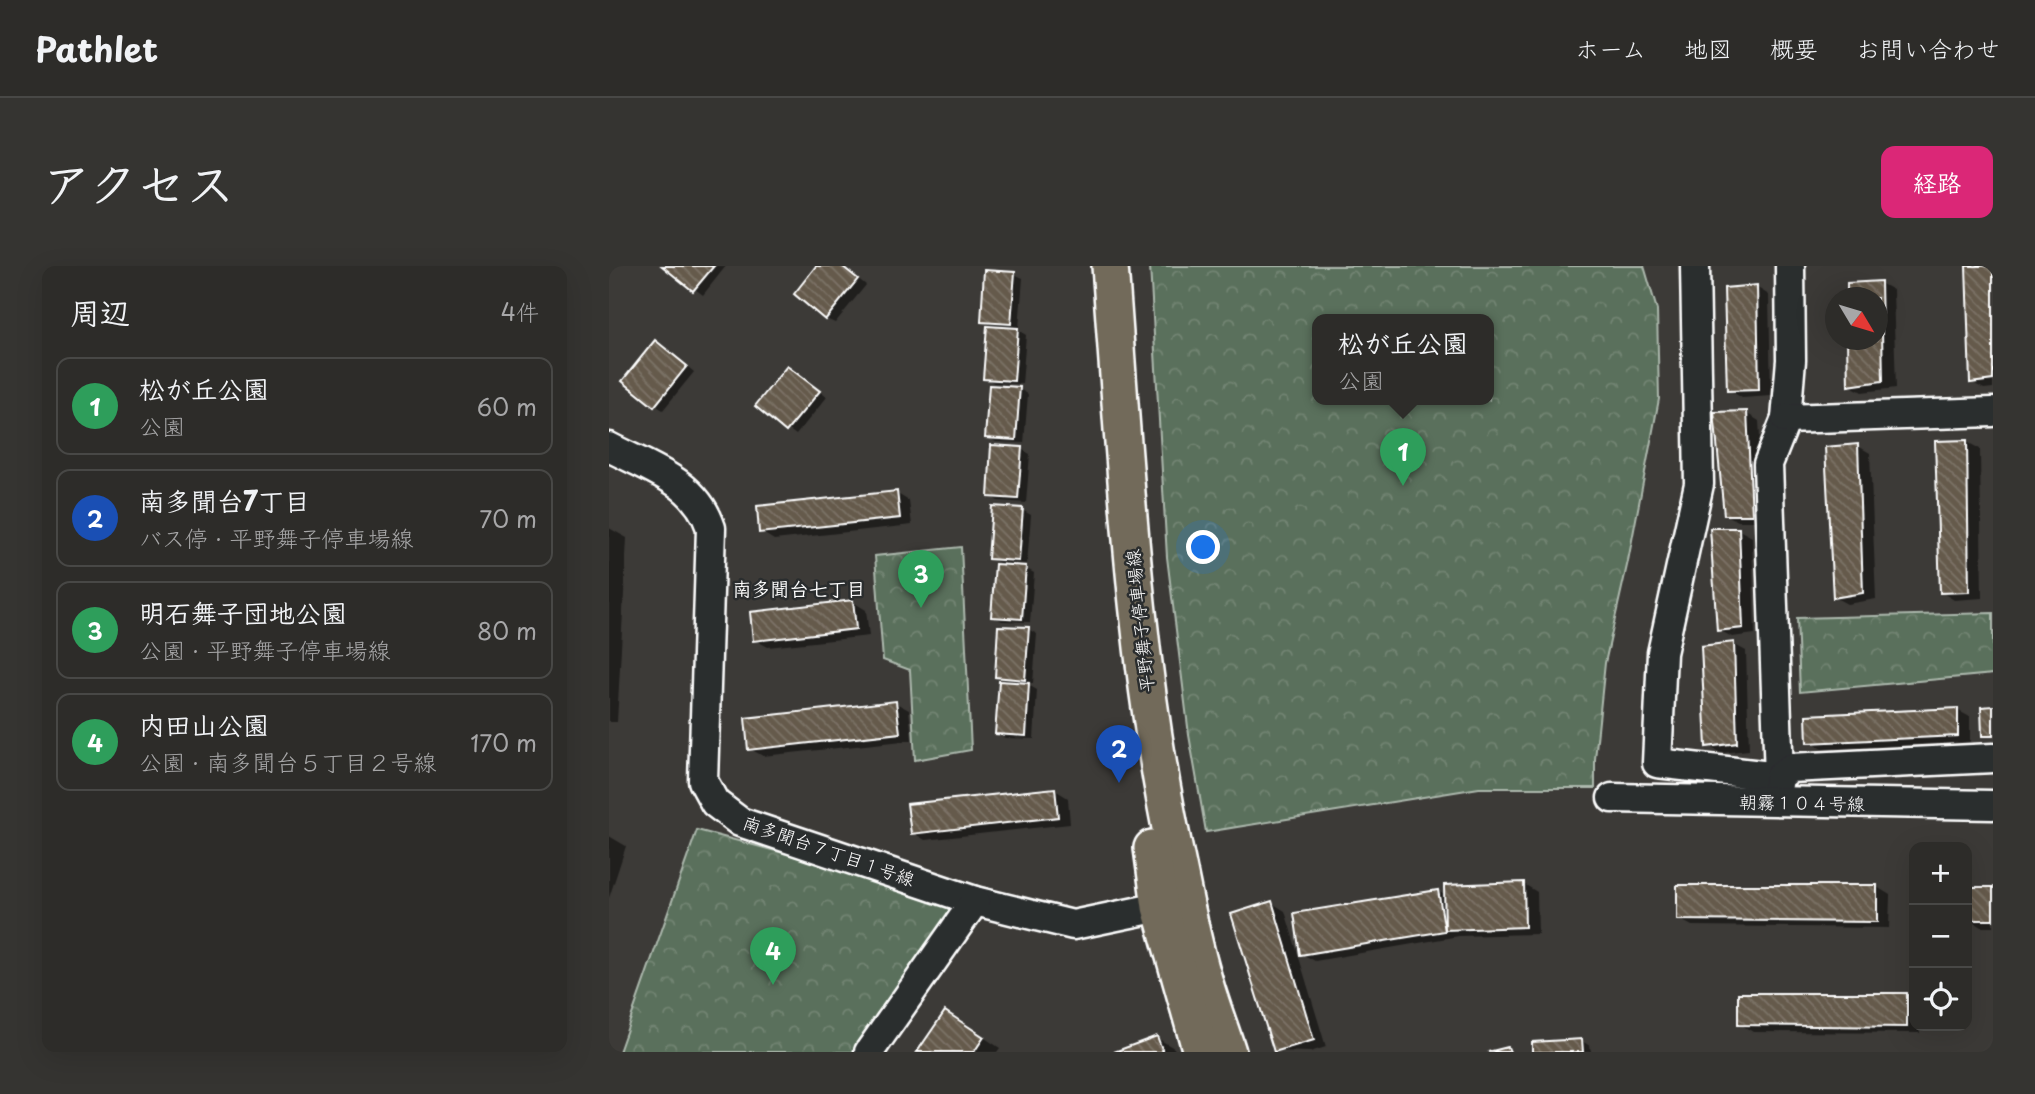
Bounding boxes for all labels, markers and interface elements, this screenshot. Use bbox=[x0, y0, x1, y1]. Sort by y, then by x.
text: Pathlet bbox=[35, 23, 158, 73]
text: ホーム bbox=[1575, 30, 1646, 66]
text: 地図 bbox=[1684, 30, 1732, 66]
text: 概要 bbox=[1770, 30, 1818, 66]
text: お問い合わせ bbox=[1856, 30, 2000, 66]
text: アクセス bbox=[42, 145, 235, 219]
button: 経路 bbox=[1881, 146, 1993, 218]
north arrow bbox=[1825, 287, 1888, 350]
text: 周辺 bbox=[70, 289, 130, 334]
text: 4件 bbox=[501, 294, 539, 329]
popup bbox=[1312, 314, 1494, 405]
text: 松が丘公園 bbox=[1338, 323, 1468, 362]
text: 公園 bbox=[1338, 362, 1384, 397]
text: 松が丘公園 bbox=[139, 369, 269, 408]
text: 1 bbox=[90, 389, 101, 424]
text: 60 m bbox=[477, 389, 537, 424]
text: 公園 bbox=[139, 408, 185, 443]
pin: 1 bbox=[1380, 428, 1426, 486]
text: 南多聞台7丁目 bbox=[139, 481, 310, 520]
text: 2 bbox=[87, 501, 103, 536]
text: 70 m bbox=[479, 501, 537, 536]
text: バス停 · 平野舞子停車場線 bbox=[139, 520, 414, 555]
your location bbox=[1186, 530, 1220, 564]
street label: 平野舞子停車場線 bbox=[1118, 548, 1160, 694]
pin: 3 bbox=[898, 550, 944, 608]
district label: 南多聞台七丁目 bbox=[732, 574, 866, 602]
text: 明石舞子団地公園 bbox=[139, 593, 347, 632]
text: 3 bbox=[87, 613, 103, 648]
text: 80 m bbox=[477, 613, 537, 648]
text: 公園 · 平野舞子停車場線 bbox=[139, 632, 391, 667]
text: 内田山公園 bbox=[139, 705, 269, 744]
text: 4 bbox=[87, 725, 103, 760]
text: 170 m bbox=[470, 725, 537, 760]
pin: 2 bbox=[1096, 725, 1142, 783]
text: 公園 · 南多聞台５丁目２号線 bbox=[139, 744, 437, 779]
street label: 朝霧１０４号線 bbox=[1739, 787, 1865, 817]
street label: 南多聞台７丁目１号線 bbox=[740, 808, 918, 892]
map controls bbox=[1909, 842, 1972, 1031]
button: + bbox=[1909, 842, 1972, 905]
button: − bbox=[1909, 905, 1972, 968]
pin: 4 bbox=[750, 927, 796, 985]
button: locate bbox=[1909, 968, 1972, 1031]

